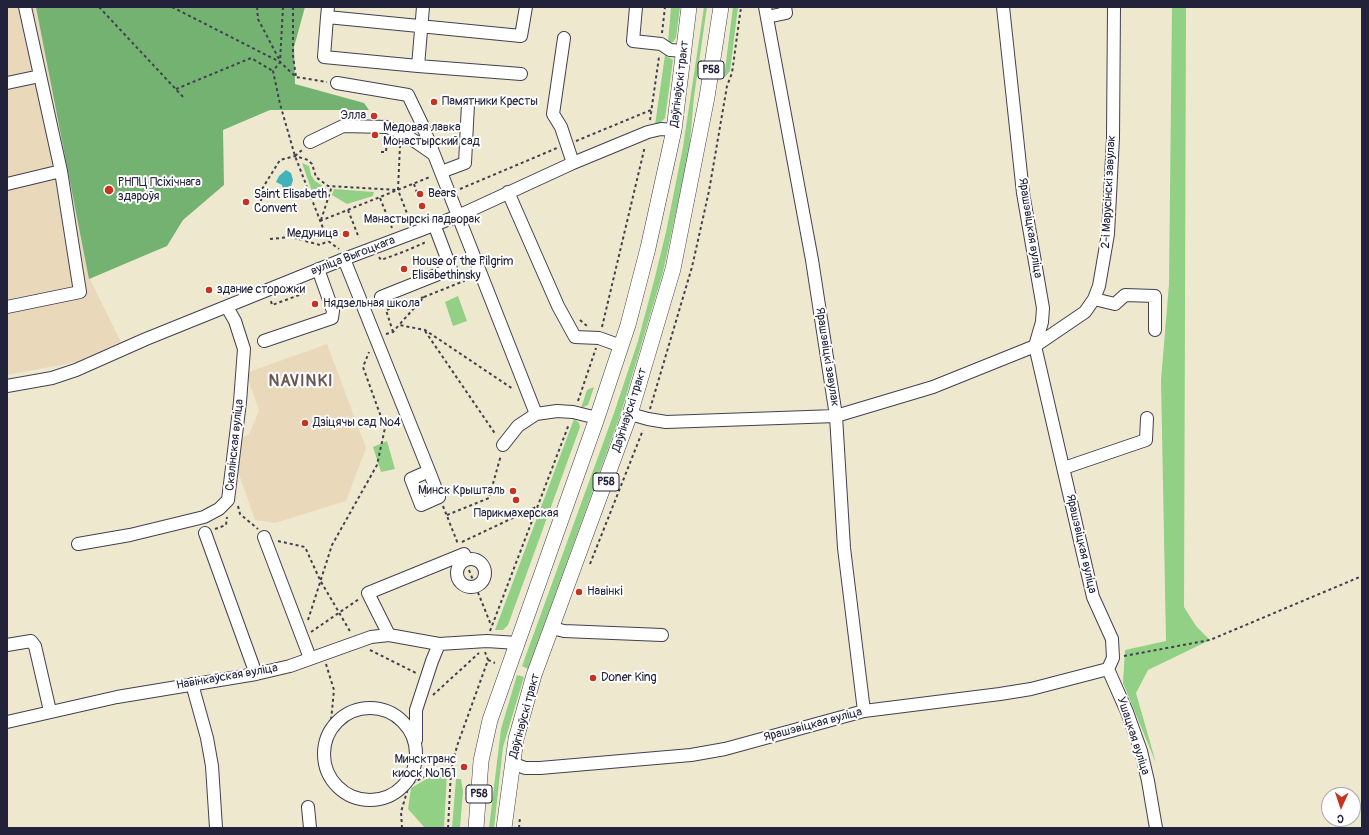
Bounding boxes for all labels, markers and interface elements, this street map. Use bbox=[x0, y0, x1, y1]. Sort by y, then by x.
street label: Даўгінаўскі тракт bbox=[668, 40, 692, 128]
road number: Р58 bbox=[698, 61, 724, 79]
place label: Памятники Кресты bbox=[442, 95, 538, 109]
marker: Памятники Кресты bbox=[429, 97, 439, 107]
place label: Элла bbox=[341, 109, 366, 123]
marker: Элла bbox=[369, 111, 379, 121]
place label: Медовая лавка Монастырский сад bbox=[383, 121, 480, 149]
marker: Медовая лавка Монастырский сад bbox=[370, 130, 380, 140]
street label: 2-і Марусінскі завулак bbox=[1099, 135, 1119, 249]
place label: РНПЦ Псіхічнага здароўя bbox=[118, 176, 201, 204]
street label: Ярашэвіцкая вуліца bbox=[1015, 177, 1045, 279]
marker: РНПЦ Псіхічнага здароўя bbox=[103, 184, 115, 196]
place label: Bears bbox=[428, 187, 456, 201]
place label: Saint Elisabeth Convent bbox=[254, 188, 327, 216]
marker: Bears bbox=[415, 189, 425, 199]
marker: Saint Elisabeth Convent bbox=[241, 197, 251, 207]
marker: Манастырскі падворак bbox=[417, 201, 427, 211]
place label: Манастырскі падворак bbox=[364, 213, 480, 227]
place label: Медуница bbox=[287, 227, 338, 241]
marker: Медуница bbox=[341, 229, 351, 239]
street label: вуліца Выгоцкага bbox=[309, 233, 397, 279]
place label: House of the Pilgrim Elisabethinsky bbox=[412, 255, 513, 283]
marker: House of the Pilgrim Elisabethinsky bbox=[399, 264, 409, 274]
place label: здание сторожки bbox=[217, 283, 305, 297]
marker: здание сторожки bbox=[204, 285, 214, 295]
place label: Нядзельная школа bbox=[323, 297, 420, 311]
marker: Нядзельная школа bbox=[310, 299, 320, 309]
street label: Ярашэвіцкі завулак bbox=[812, 306, 842, 408]
street label: Даўгінаўскі тракт bbox=[610, 366, 650, 454]
district label: NAVINKI bbox=[268, 372, 334, 392]
street label: Скалінская вуліца bbox=[223, 398, 247, 492]
place label: Дзіцячы сад №4 bbox=[313, 416, 401, 430]
marker: Дзіцячы сад №4 bbox=[300, 418, 310, 428]
road number: Р58 bbox=[593, 473, 619, 491]
place label: Минск Крышталь bbox=[418, 484, 505, 498]
marker: Минск Крышталь bbox=[508, 486, 518, 496]
street label: Ярашэвіцкая вуліца bbox=[1063, 493, 1099, 595]
marker: Парикмахерская bbox=[511, 495, 521, 505]
place label: Парикмахерская bbox=[474, 507, 558, 521]
place label: Навінкі bbox=[587, 585, 623, 599]
marker: Навінкі bbox=[574, 587, 584, 597]
street label: Навінкаўская вуліца bbox=[175, 661, 279, 693]
place label: Doner King bbox=[601, 671, 657, 685]
street label: Даўгінаўскі тракт bbox=[507, 672, 543, 760]
marker: Doner King bbox=[588, 673, 598, 683]
street label: Ушацкая вуліца bbox=[1114, 695, 1152, 777]
street label: Ярашэвіцкая вуліца bbox=[762, 705, 864, 745]
place label: Минсктранс киоск №161 bbox=[392, 753, 456, 781]
marker: Минсктранс киоск №161 bbox=[459, 762, 469, 772]
road number: Р58 bbox=[466, 785, 492, 803]
north arrow bbox=[1321, 787, 1361, 827]
text: С bbox=[1337, 812, 1344, 825]

